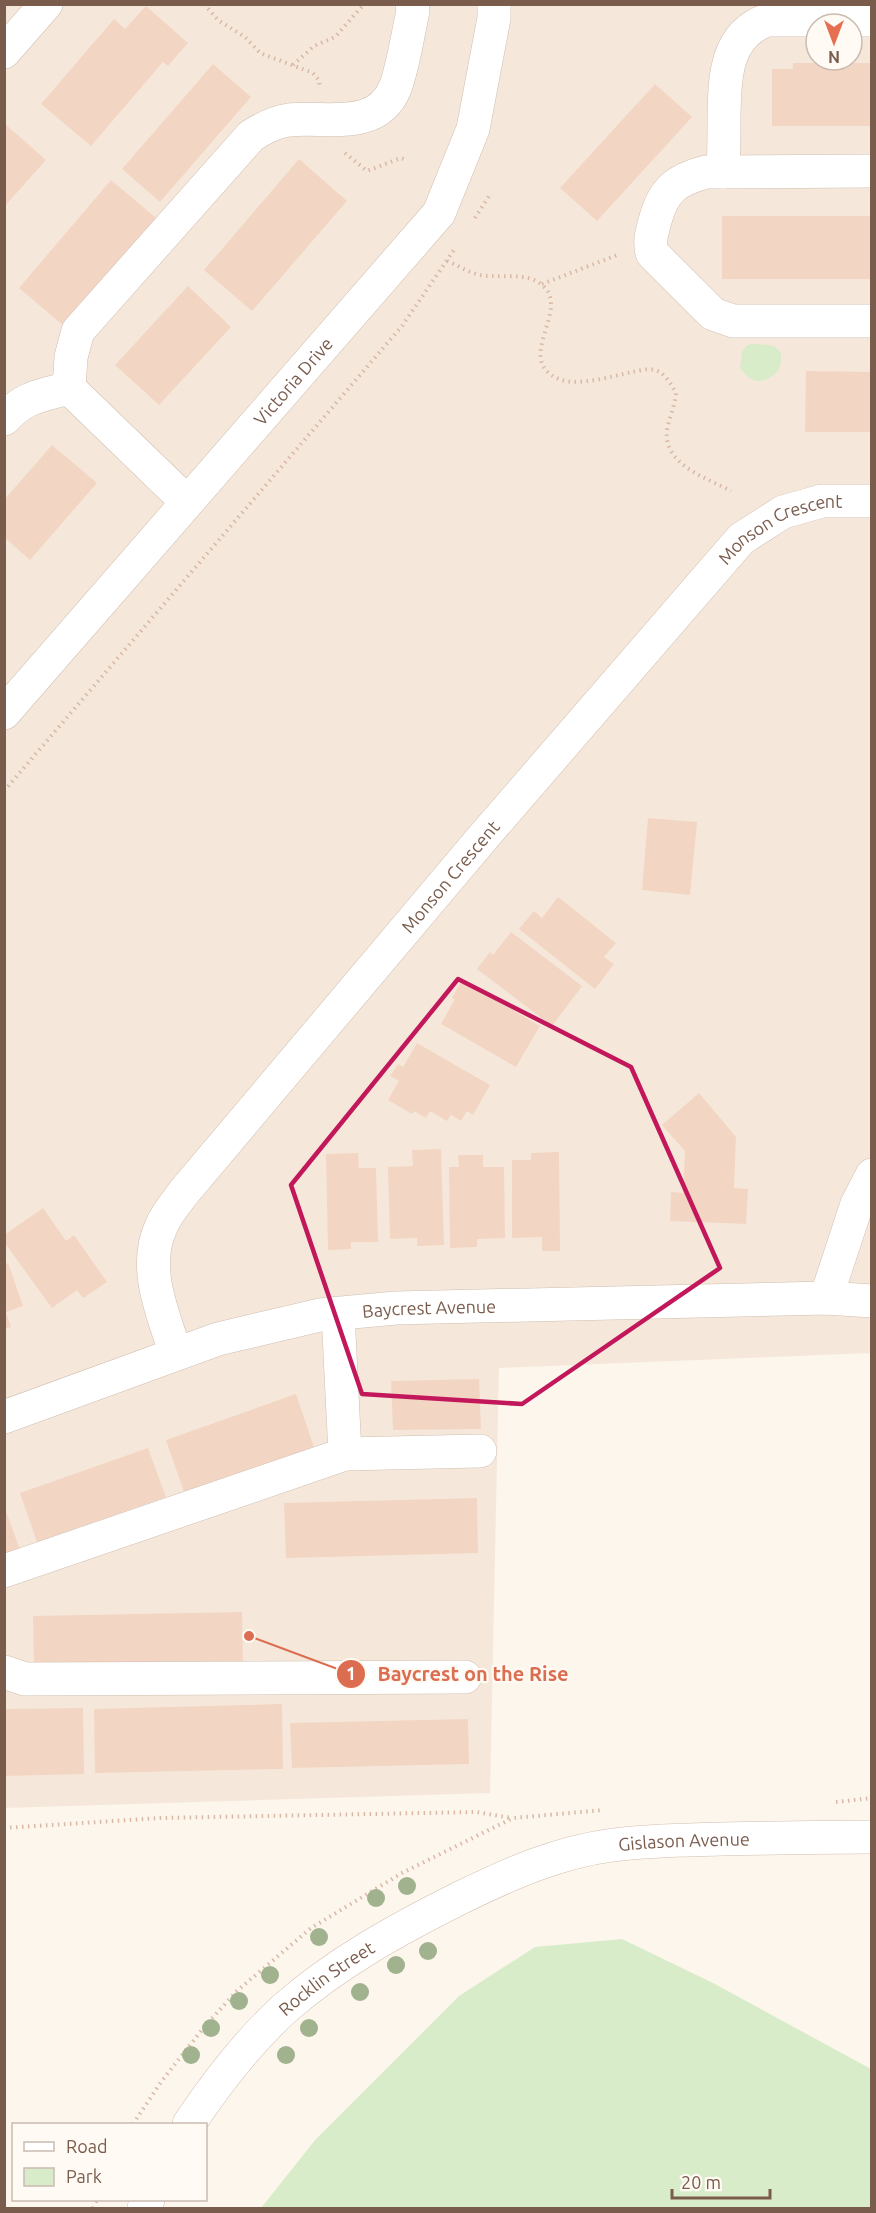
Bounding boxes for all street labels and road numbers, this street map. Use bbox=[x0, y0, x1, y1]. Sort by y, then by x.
street label: Victoria Drive bbox=[249, 333, 336, 429]
street label: Monson Crescent bbox=[714, 491, 842, 568]
street label: Monson Crescent bbox=[397, 816, 503, 937]
street label: Baycrest Avenue bbox=[361, 1296, 496, 1321]
street label: Gislason Avenue bbox=[617, 1828, 750, 1854]
street label: Rocklin Street bbox=[274, 1937, 378, 2019]

